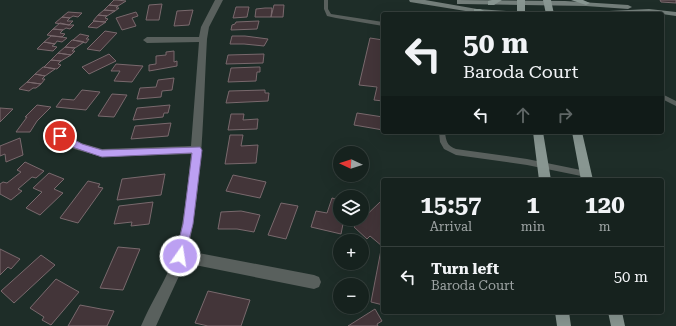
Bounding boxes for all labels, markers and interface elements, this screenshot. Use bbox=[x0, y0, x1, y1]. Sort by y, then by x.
text: 50 m bbox=[463, 27, 528, 60]
icon: left bbox=[397, 28, 449, 80]
text: Baroda Court bbox=[463, 61, 579, 82]
icon: left bbox=[470, 104, 492, 126]
icon: ahead bbox=[512, 104, 534, 126]
icon: right bbox=[554, 104, 576, 126]
pin bbox=[43, 119, 77, 153]
icon: arrive bbox=[49, 125, 71, 147]
north arrow bbox=[333, 146, 369, 182]
map controls bbox=[333, 146, 369, 314]
button: layers bbox=[333, 190, 369, 226]
text: 15:57 bbox=[420, 191, 482, 219]
text: 1 bbox=[526, 191, 540, 219]
text: 120 bbox=[584, 191, 625, 219]
text: Arrival bbox=[430, 219, 472, 234]
text: min bbox=[521, 219, 545, 234]
text: m bbox=[599, 219, 611, 234]
button: + bbox=[333, 234, 369, 270]
position arrow bbox=[159, 235, 201, 277]
text: Turn left bbox=[431, 260, 499, 278]
icon: left bbox=[397, 266, 419, 288]
text: 50 m bbox=[614, 268, 648, 286]
button: − bbox=[333, 278, 369, 314]
text: Baroda Court bbox=[431, 278, 514, 293]

